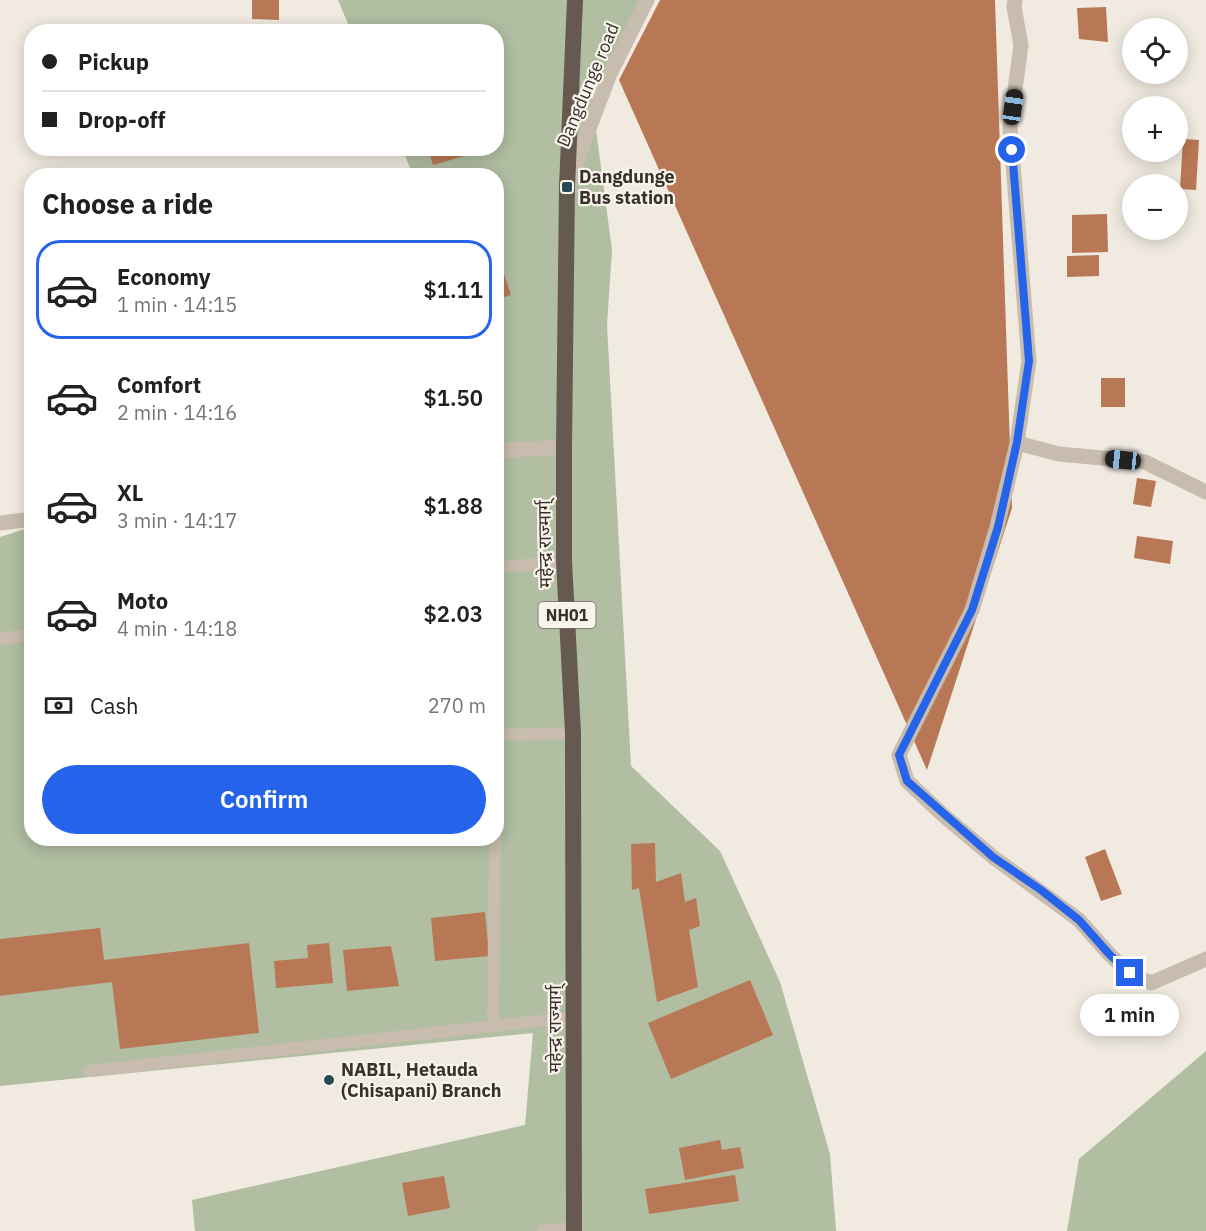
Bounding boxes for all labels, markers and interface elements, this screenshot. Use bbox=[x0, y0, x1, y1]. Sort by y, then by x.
map controls bbox=[1122, 18, 1188, 240]
button: locate bbox=[1122, 18, 1188, 84]
street label: Dangdunge road bbox=[551, 19, 624, 150]
text: Pickup bbox=[78, 47, 149, 76]
car bbox=[1002, 88, 1024, 126]
button: + bbox=[1122, 96, 1188, 162]
text: Drop-off bbox=[78, 105, 165, 134]
route start bbox=[998, 136, 1025, 163]
place label: Dangdunge Bus station bbox=[579, 165, 675, 209]
button: − bbox=[1122, 174, 1188, 240]
marker: Dangdunge Bus station bbox=[560, 180, 574, 194]
text: Choose a ride bbox=[42, 186, 213, 221]
text: Economy bbox=[117, 262, 211, 291]
icon: car bbox=[45, 263, 99, 317]
text: $1.11 bbox=[424, 275, 483, 304]
text: 1 min · 14:15 bbox=[117, 291, 237, 318]
text: Comfort bbox=[117, 370, 201, 399]
icon: car bbox=[45, 371, 99, 425]
text: $1.50 bbox=[424, 383, 483, 412]
text: 2 min · 14:16 bbox=[117, 399, 237, 426]
car bbox=[1104, 449, 1142, 471]
text: XL bbox=[117, 478, 143, 507]
icon: car bbox=[45, 479, 99, 533]
text: $1.88 bbox=[424, 491, 483, 520]
street label: महेन्द्र राज्मार्ग् bbox=[532, 497, 557, 588]
text: 3 min · 14:17 bbox=[117, 507, 237, 534]
text: Moto bbox=[117, 586, 168, 615]
icon: car bbox=[45, 587, 99, 641]
text: $2.03 bbox=[424, 599, 483, 628]
road number: NH01 bbox=[538, 602, 596, 628]
text: 4 min · 14:18 bbox=[117, 615, 237, 642]
icon: cash bbox=[42, 689, 75, 722]
text: Cash bbox=[90, 691, 139, 720]
text: 270 m bbox=[428, 692, 486, 719]
button: Confirm bbox=[42, 765, 486, 834]
route end bbox=[1116, 959, 1143, 986]
street label: महेन्द्र राज्मार्ग् bbox=[543, 982, 566, 1073]
callout: 1 min bbox=[1080, 994, 1180, 1036]
text: 1 min bbox=[1104, 1001, 1155, 1028]
place label: NABIL, Hetauda (Chisapani) Branch bbox=[341, 1058, 501, 1102]
marker: NABIL, Hetauda (Chisapani) Branch bbox=[322, 1073, 336, 1087]

